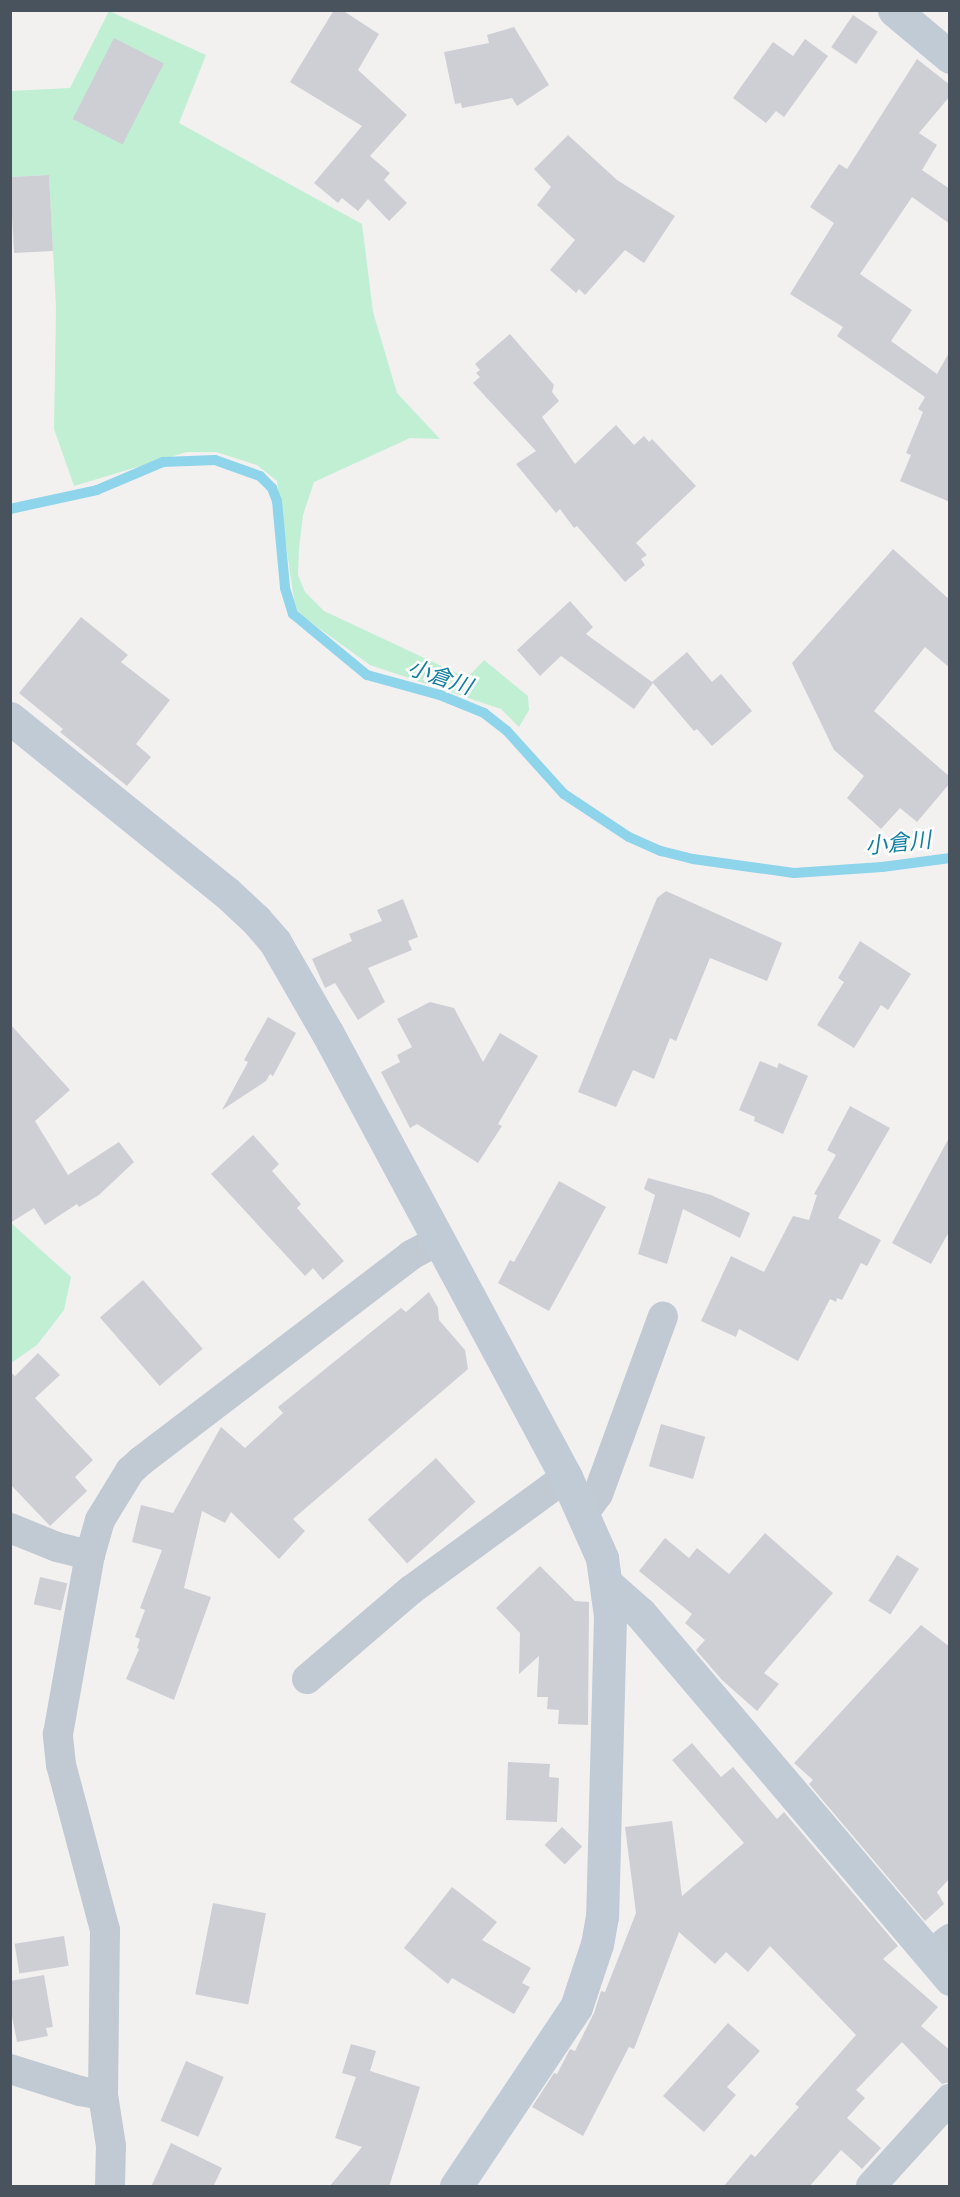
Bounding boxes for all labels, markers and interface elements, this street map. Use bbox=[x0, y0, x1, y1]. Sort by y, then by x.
water label: 小倉川 bbox=[405, 654, 475, 700]
water label: 小倉川 bbox=[864, 826, 932, 860]

